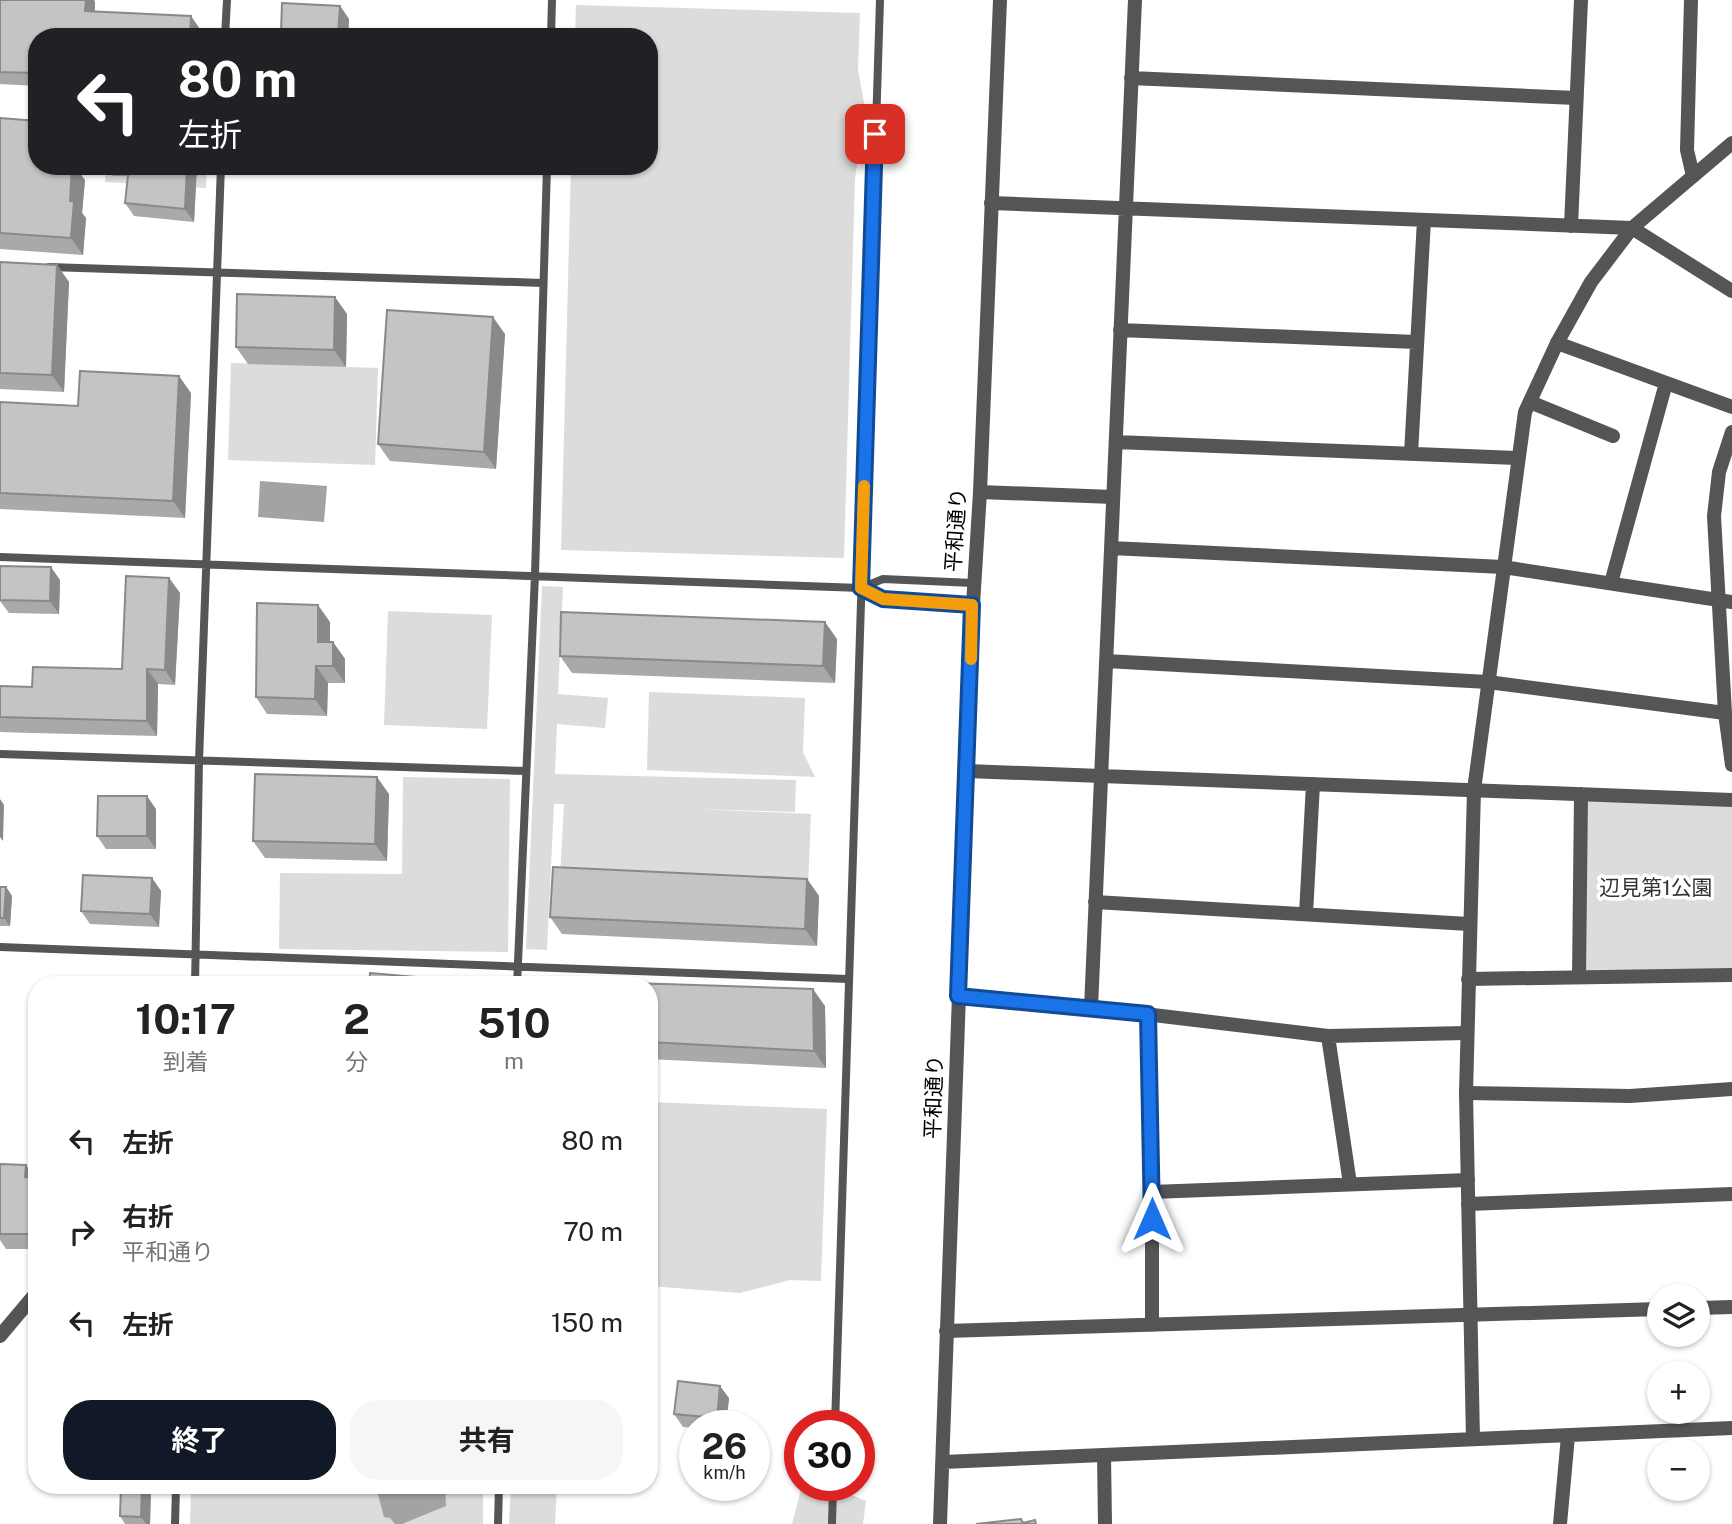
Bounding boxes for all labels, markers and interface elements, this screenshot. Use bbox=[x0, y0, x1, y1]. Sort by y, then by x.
text: 80 m bbox=[178, 50, 297, 108]
icon: left bbox=[63, 56, 154, 147]
pin bbox=[845, 104, 905, 164]
icon: arrive bbox=[856, 115, 894, 153]
text: 左折 bbox=[178, 116, 242, 153]
street label: 平和通り bbox=[940, 487, 971, 573]
park label: 辺見第1公園 bbox=[1599, 875, 1713, 900]
text: 10:17 bbox=[135, 994, 236, 1043]
text: 2 bbox=[343, 994, 370, 1043]
text: 510 bbox=[477, 998, 551, 1047]
text: m bbox=[504, 1047, 524, 1074]
text: 到着 bbox=[163, 1048, 209, 1075]
text: 分 bbox=[345, 1048, 368, 1075]
street label: 平和通り bbox=[920, 1055, 947, 1139]
icon: left bbox=[63, 1122, 101, 1160]
text: 80 m bbox=[562, 1125, 623, 1156]
text: 左折 bbox=[122, 1127, 174, 1158]
position arrow bbox=[1115, 1182, 1189, 1256]
text: 右折 bbox=[122, 1201, 174, 1232]
icon: right bbox=[63, 1213, 101, 1251]
text: 70 m bbox=[563, 1216, 623, 1247]
text: 平和通り bbox=[122, 1238, 214, 1265]
map controls bbox=[1647, 1284, 1710, 1501]
button: layers bbox=[1647, 1284, 1710, 1347]
icon: left bbox=[63, 1304, 101, 1342]
text: 150 m bbox=[551, 1307, 623, 1338]
text: 左折 bbox=[122, 1309, 174, 1340]
button: + bbox=[1647, 1361, 1710, 1424]
button: 終了 bbox=[63, 1400, 336, 1480]
button: 共有 bbox=[350, 1400, 623, 1480]
speed limit sign: 30 bbox=[784, 1410, 875, 1501]
text: 26 bbox=[702, 1426, 747, 1467]
button: − bbox=[1647, 1438, 1710, 1501]
text: km/h bbox=[703, 1462, 746, 1483]

